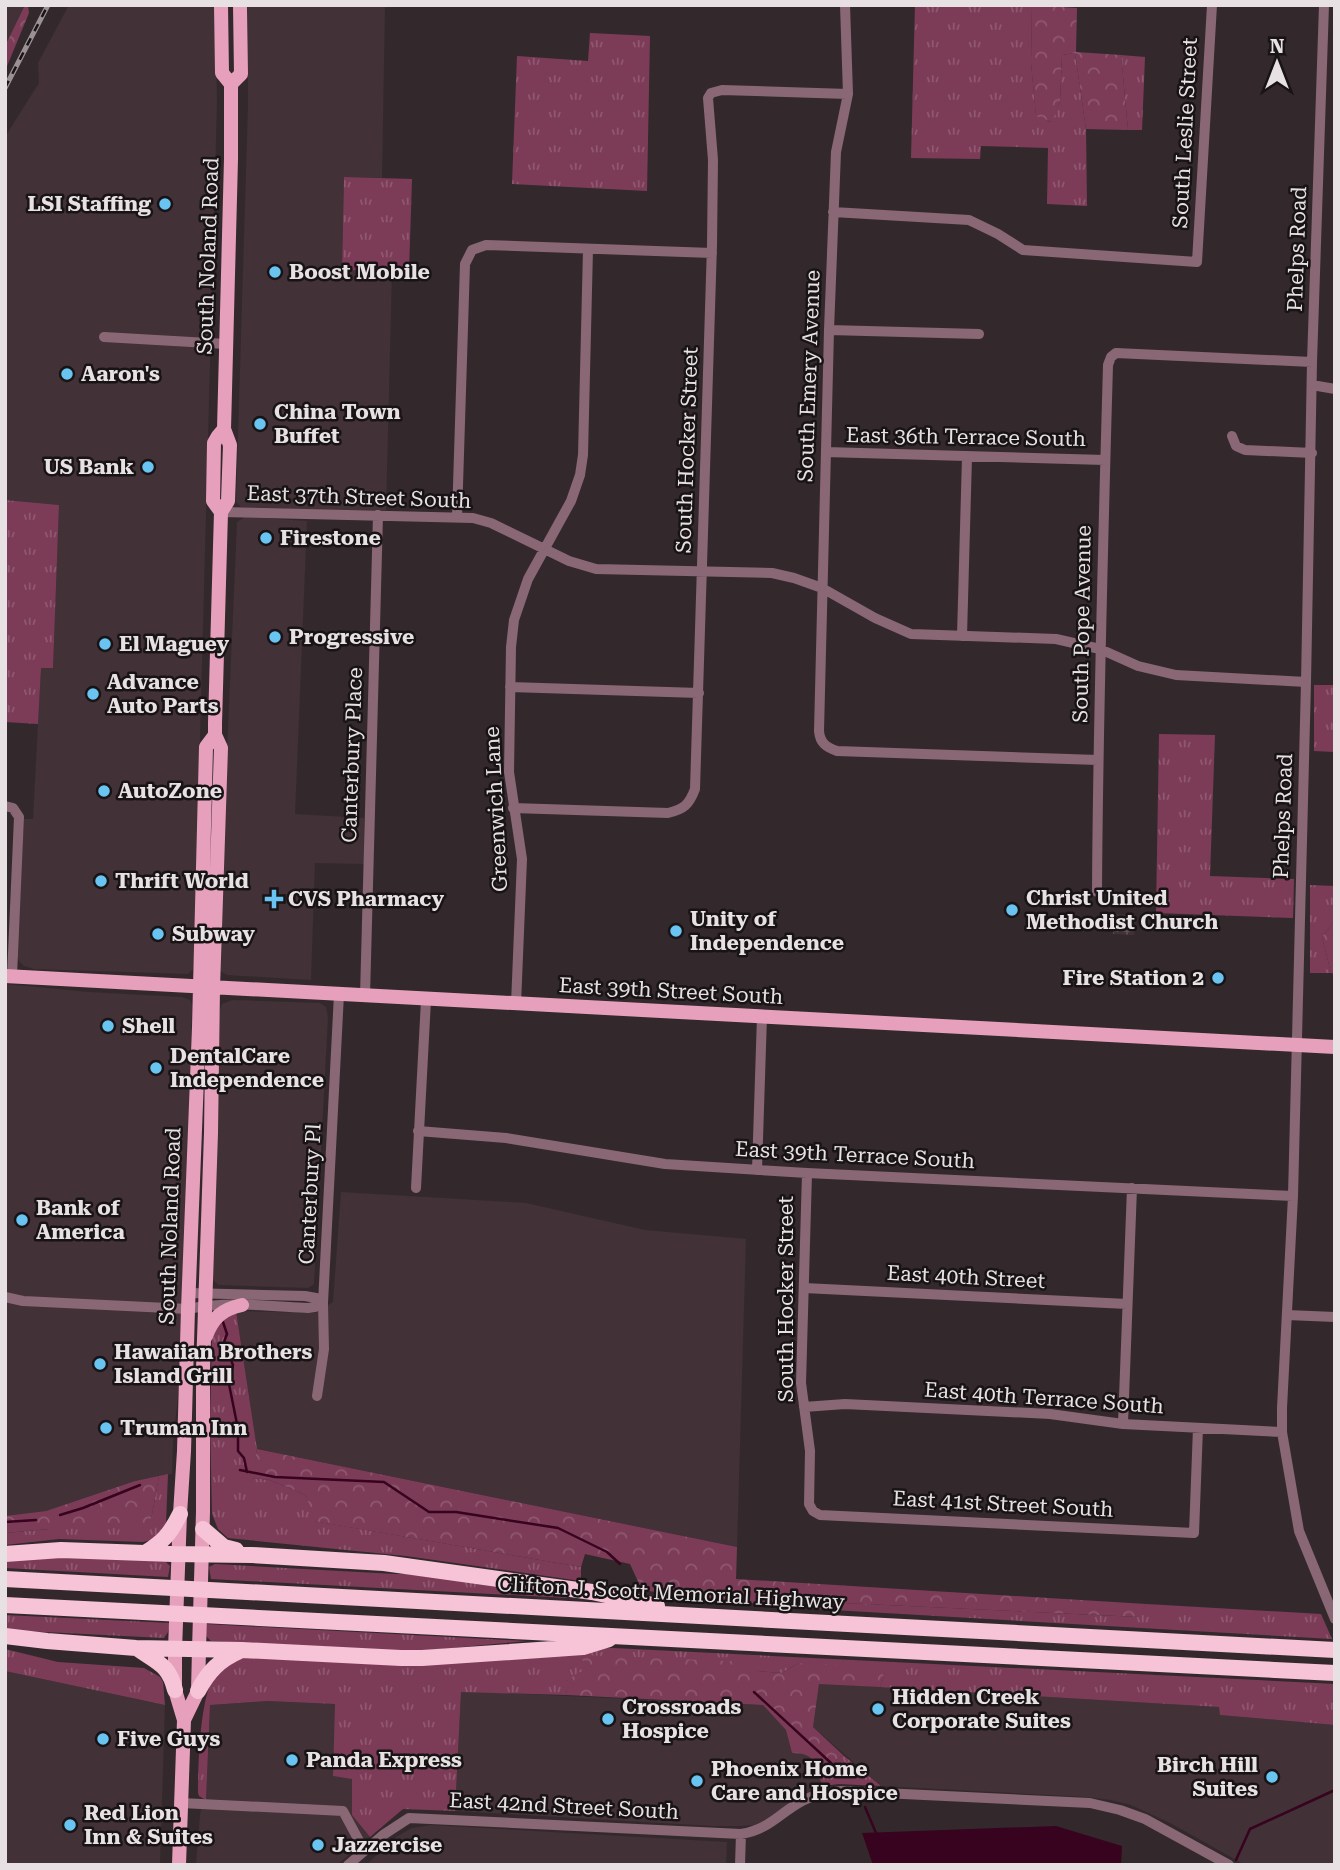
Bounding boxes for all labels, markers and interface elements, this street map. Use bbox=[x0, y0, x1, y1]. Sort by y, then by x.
north arrow bbox=[1242, 28, 1312, 98]
text: N bbox=[1270, 35, 1285, 58]
street label: South Leslie Street bbox=[1168, 37, 1202, 229]
street label: South Noland Road bbox=[193, 156, 223, 355]
street label: Phelps Road bbox=[1283, 185, 1311, 312]
place label: LSI Staffing bbox=[28, 192, 151, 216]
marker: LSI Staffing bbox=[157, 196, 173, 212]
place label: Boost Mobile bbox=[289, 260, 430, 284]
marker: Boost Mobile bbox=[267, 264, 283, 280]
street label: South Emery Avenue bbox=[793, 269, 825, 483]
street label: South Hocker Street bbox=[671, 346, 703, 554]
place label: Aaron's bbox=[81, 362, 160, 386]
marker: Aaron's bbox=[59, 366, 75, 382]
place label: China Town Buffet bbox=[274, 400, 401, 448]
marker: China Town Buffet bbox=[252, 416, 268, 432]
street label: East 36th Terrace South bbox=[846, 423, 1087, 451]
place label: US Bank bbox=[44, 455, 134, 479]
marker: US Bank bbox=[140, 459, 156, 475]
street label: East 37th Street South bbox=[246, 481, 472, 513]
street label: South Pope Avenue bbox=[1068, 525, 1096, 723]
place label: Firestone bbox=[280, 526, 381, 550]
marker: Firestone bbox=[258, 530, 274, 546]
place label: Progressive bbox=[289, 625, 414, 649]
marker: Progressive bbox=[267, 629, 283, 645]
place label: El Maguey bbox=[119, 632, 230, 656]
marker: El Maguey bbox=[97, 636, 113, 652]
street label: Canterbury Place bbox=[337, 667, 367, 843]
place label: Advance Auto Parts bbox=[107, 670, 219, 718]
marker: Advance Auto Parts bbox=[85, 686, 101, 702]
street label: Greenwich Lane bbox=[480, 726, 512, 892]
street label: Phelps Road bbox=[1269, 752, 1297, 879]
place label: AutoZone bbox=[118, 779, 222, 803]
marker: AutoZone bbox=[96, 783, 112, 799]
place label: Thrift World bbox=[115, 869, 249, 893]
marker: Thrift World bbox=[93, 873, 109, 889]
place label: Christ United Methodist Church bbox=[1026, 886, 1218, 934]
place label: CVS Pharmacy bbox=[288, 887, 444, 911]
marker: CVS Pharmacy bbox=[266, 891, 282, 907]
marker: Christ United Methodist Church bbox=[1004, 902, 1020, 918]
place label: Unity of Independence bbox=[690, 907, 844, 955]
place label: Subway bbox=[172, 922, 255, 946]
marker: Unity of Independence bbox=[668, 923, 684, 939]
marker: Subway bbox=[150, 926, 166, 942]
place label: Fire Station 2 bbox=[1063, 966, 1204, 990]
marker: Fire Station 2 bbox=[1210, 970, 1226, 986]
street label: East 39th Street South bbox=[558, 973, 784, 1009]
place label: Shell bbox=[122, 1014, 175, 1038]
marker: Shell bbox=[100, 1018, 116, 1034]
place label: DentalCare Independence bbox=[170, 1044, 324, 1092]
marker: DentalCare Independence bbox=[148, 1060, 164, 1076]
street label: Canterbury Pl bbox=[294, 1122, 326, 1265]
street label: South Noland Road bbox=[155, 1126, 185, 1325]
street label: East 39th Terrace South bbox=[734, 1137, 976, 1173]
place label: Bank of America bbox=[36, 1196, 125, 1244]
street label: South Hocker Street bbox=[774, 1196, 798, 1402]
marker: Bank of America bbox=[14, 1212, 30, 1228]
street label: East 40th Street bbox=[886, 1261, 1046, 1293]
place label: Hawaiian Brothers Island Grill bbox=[114, 1340, 313, 1388]
marker: Hawaiian Brothers Island Grill bbox=[92, 1356, 108, 1372]
street label: East 40th Terrace South bbox=[923, 1378, 1165, 1418]
place label: Truman Inn bbox=[120, 1416, 247, 1440]
marker: Truman Inn bbox=[98, 1420, 114, 1436]
street label: East 41st Street South bbox=[892, 1486, 1114, 1522]
street label: Clifton J. Scott Memorial Highway bbox=[497, 1572, 846, 1614]
place label: Hidden Creek Corporate Suites bbox=[892, 1685, 1071, 1733]
place label: Crossroads Hospice bbox=[622, 1695, 742, 1743]
marker: Hidden Creek Corporate Suites bbox=[870, 1701, 886, 1717]
marker: Crossroads Hospice bbox=[600, 1711, 616, 1727]
place label: Five Guys bbox=[117, 1727, 220, 1751]
marker: Five Guys bbox=[95, 1731, 111, 1747]
place label: Panda Express bbox=[306, 1748, 462, 1772]
marker: Panda Express bbox=[284, 1752, 300, 1768]
place label: Birch Hill Suites bbox=[1157, 1753, 1258, 1801]
place label: Phoenix Home Care and Hospice bbox=[711, 1757, 898, 1805]
marker: Birch Hill Suites bbox=[1264, 1769, 1280, 1785]
marker: Phoenix Home Care and Hospice bbox=[689, 1773, 705, 1789]
street label: East 42nd Street South bbox=[448, 1788, 680, 1824]
place label: Red Lion Inn & Suites bbox=[84, 1801, 213, 1849]
marker: Red Lion Inn & Suites bbox=[62, 1817, 78, 1833]
place label: Jazzercise bbox=[332, 1833, 442, 1857]
marker: Jazzercise bbox=[310, 1837, 326, 1853]

